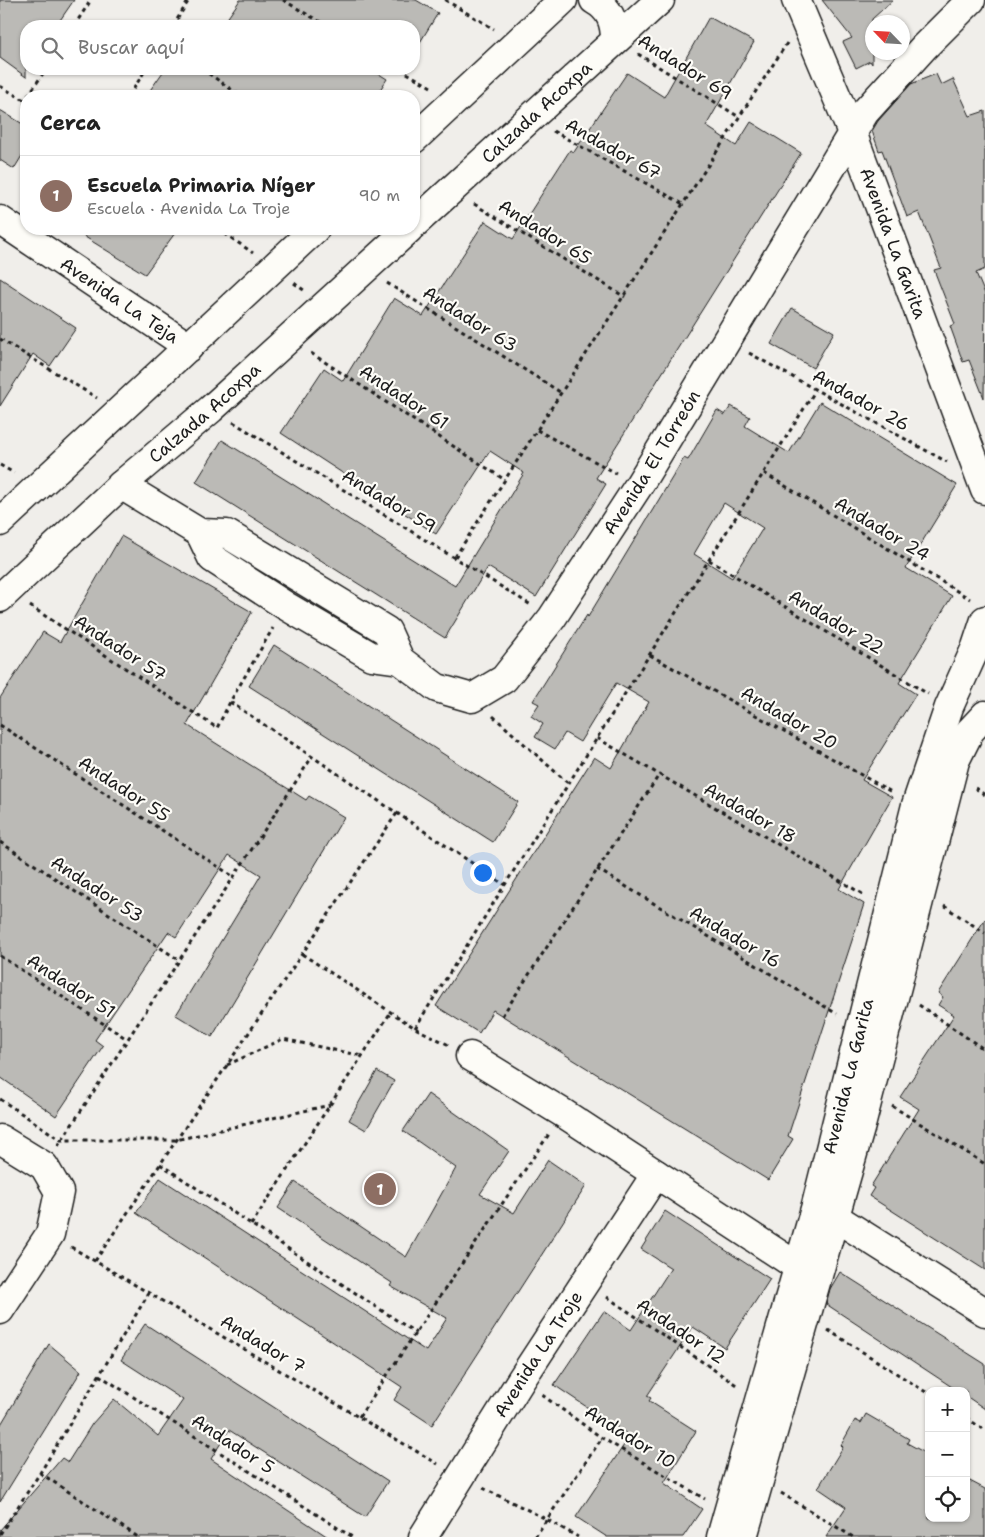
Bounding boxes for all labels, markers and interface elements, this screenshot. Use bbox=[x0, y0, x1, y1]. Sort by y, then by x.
north arrow bbox=[865, 15, 910, 60]
search box bbox=[20, 20, 420, 75]
street label: Andador 69 bbox=[633, 29, 737, 105]
icon: search bbox=[38, 34, 66, 62]
text: Buscar aquí bbox=[78, 35, 184, 60]
street label: Calzada Acoxpa bbox=[476, 56, 597, 169]
text: Cerca bbox=[40, 109, 101, 137]
street label: Andador 67 bbox=[561, 113, 665, 185]
street label: Avenida La Garita bbox=[854, 164, 932, 322]
text: Escuela Primaria Níger bbox=[87, 173, 316, 198]
text: 1 bbox=[52, 185, 60, 206]
text: 90 m bbox=[359, 185, 400, 206]
street label: Andador 65 bbox=[494, 194, 596, 270]
text: Escuela · Avenida La Troje bbox=[87, 198, 290, 219]
street label: Avenida La Teja bbox=[55, 252, 184, 349]
street label: Andador 63 bbox=[418, 280, 522, 358]
street label: Calzada Acoxpa bbox=[144, 358, 266, 468]
street label: Andador 61 bbox=[355, 359, 453, 435]
street label: Andador 26 bbox=[808, 363, 914, 437]
street label: Avenida El Torreón bbox=[598, 385, 706, 539]
street label: Andador 59 bbox=[337, 463, 441, 539]
street label: Andador 24 bbox=[830, 491, 934, 567]
street label: Andador 22 bbox=[784, 584, 888, 660]
street label: Andador 57 bbox=[69, 609, 171, 687]
street label: Andador 20 bbox=[736, 681, 842, 755]
street label: Andador 55 bbox=[74, 750, 174, 828]
street label: Andador 18 bbox=[699, 777, 801, 849]
street label: Andador 53 bbox=[46, 850, 148, 928]
your location bbox=[470, 860, 496, 886]
street label: Andador 16 bbox=[685, 900, 785, 974]
street label: Andador 51 bbox=[22, 948, 120, 1024]
street label: Avenida La Garita bbox=[817, 996, 879, 1157]
pin: 1 bbox=[364, 1170, 396, 1208]
street label: Avenida La Troje bbox=[488, 1286, 588, 1422]
street label: Andador 12 bbox=[632, 1292, 730, 1370]
street label: Andador 7 bbox=[216, 1309, 310, 1379]
map controls bbox=[925, 1387, 970, 1522]
button: + bbox=[925, 1387, 970, 1432]
street label: Andador 10 bbox=[580, 1400, 680, 1474]
street label: Andador 5 bbox=[187, 1408, 279, 1480]
button: − bbox=[925, 1432, 970, 1477]
button: locate bbox=[925, 1477, 970, 1522]

